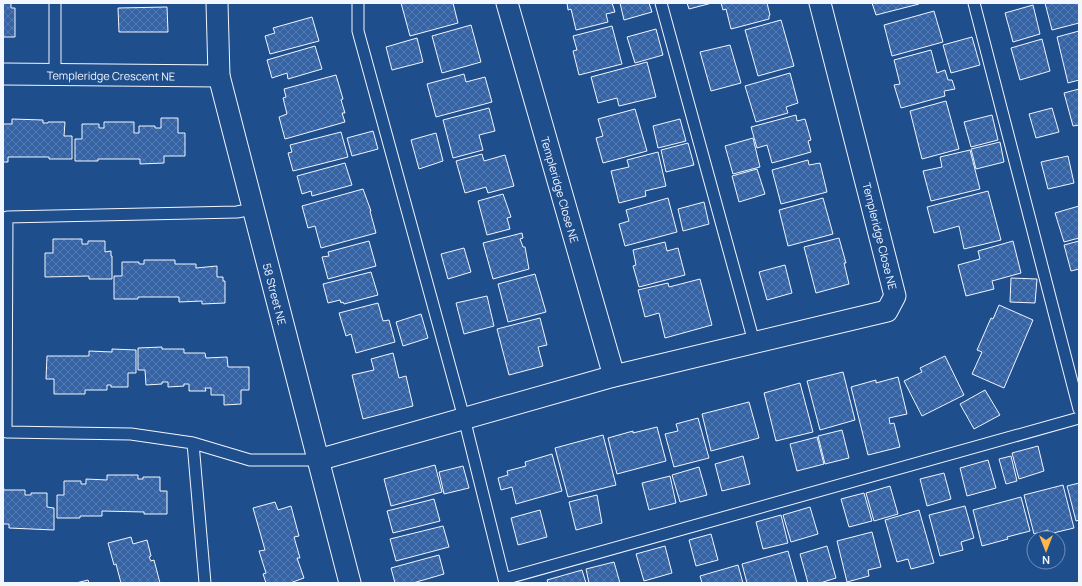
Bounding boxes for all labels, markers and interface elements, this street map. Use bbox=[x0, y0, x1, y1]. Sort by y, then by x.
street label: Templeridge Crescent NE bbox=[47, 67, 175, 83]
street label: Templeridge Close NE bbox=[538, 134, 583, 245]
street label: Templeridge Close NE bbox=[859, 181, 901, 291]
street label: 58 Street NE bbox=[260, 261, 290, 326]
north arrow bbox=[1026, 530, 1066, 570]
text: N bbox=[1042, 553, 1050, 568]

